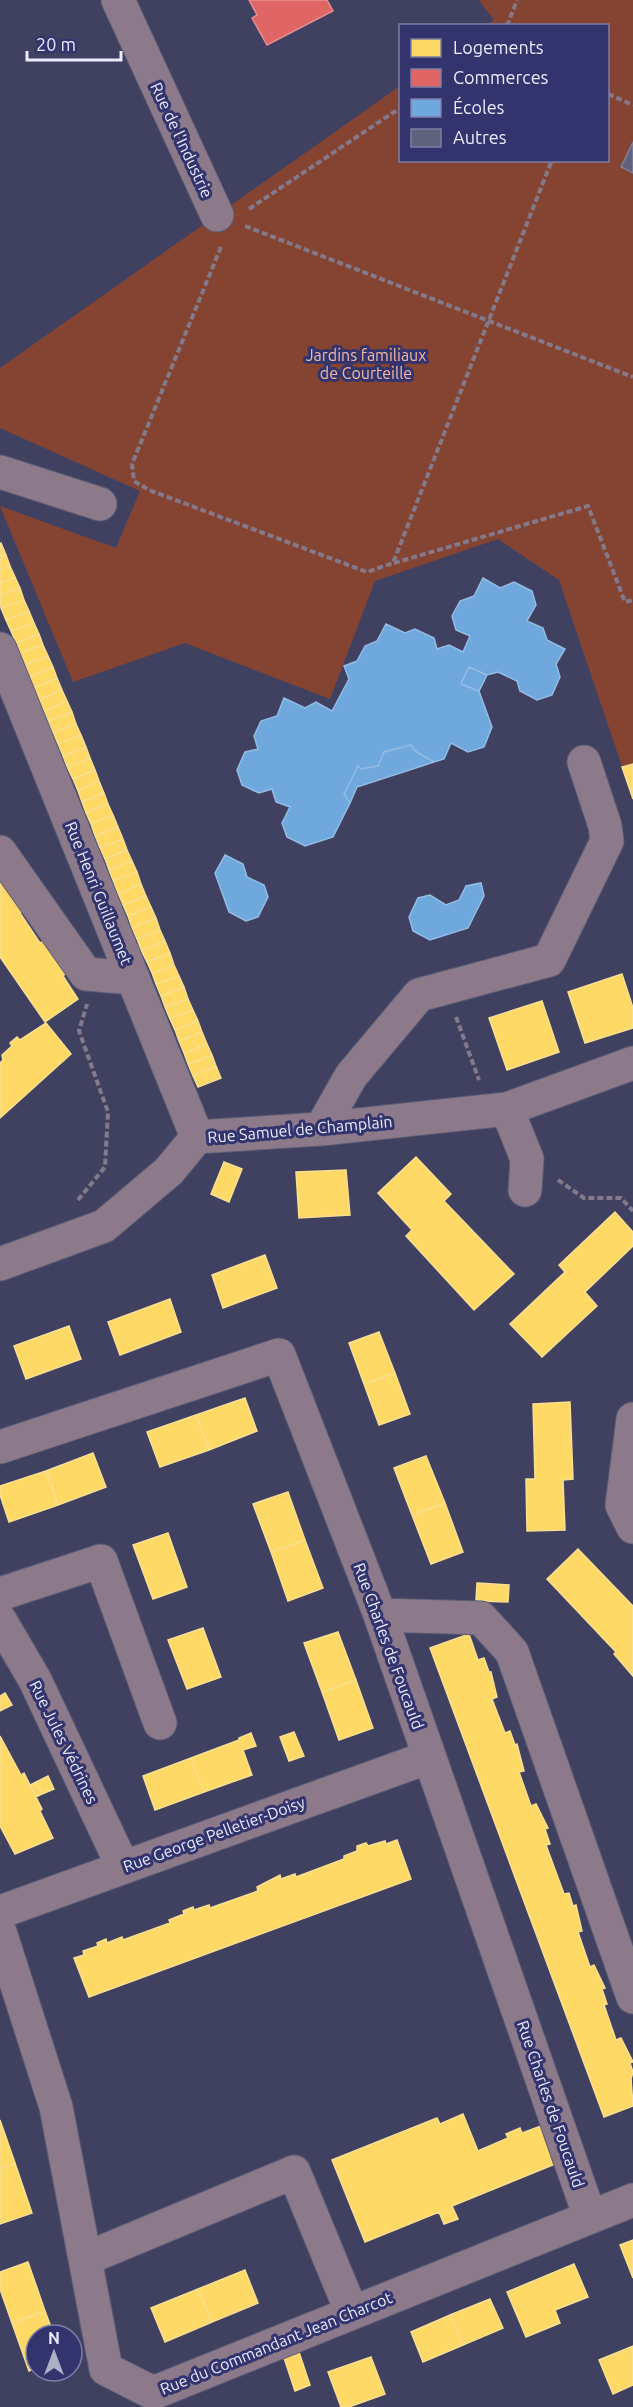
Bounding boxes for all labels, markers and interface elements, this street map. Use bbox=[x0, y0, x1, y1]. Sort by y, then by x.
scale bar bbox=[27, 24, 122, 62]
legend bbox=[399, 24, 609, 162]
text: 20 m bbox=[36, 34, 76, 54]
text: Logements bbox=[453, 37, 544, 57]
text: Commerces bbox=[453, 67, 549, 87]
street label: Rue de l'Industrie bbox=[147, 79, 217, 201]
text: Écoles bbox=[453, 96, 505, 117]
text: Autres bbox=[453, 127, 507, 147]
park label: Jardins familiaux de Courteille bbox=[306, 346, 426, 382]
street label: Rue Henri Guillaumet bbox=[62, 819, 136, 968]
street label: Rue Samuel de Champlain bbox=[207, 1112, 393, 1146]
street label: Rue Charles de Foucauld bbox=[351, 1560, 427, 1732]
street label: Rue Jules Védrines bbox=[26, 1677, 102, 1807]
street label: Rue George Pelletier-Doisy bbox=[121, 1793, 308, 1875]
street label: Rue Charles de Foucauld bbox=[514, 2018, 588, 2190]
street label: Rue du Commandant Jean Charcot bbox=[157, 2288, 395, 2398]
north arrow bbox=[24, 2323, 84, 2383]
text: N bbox=[48, 2329, 60, 2347]

